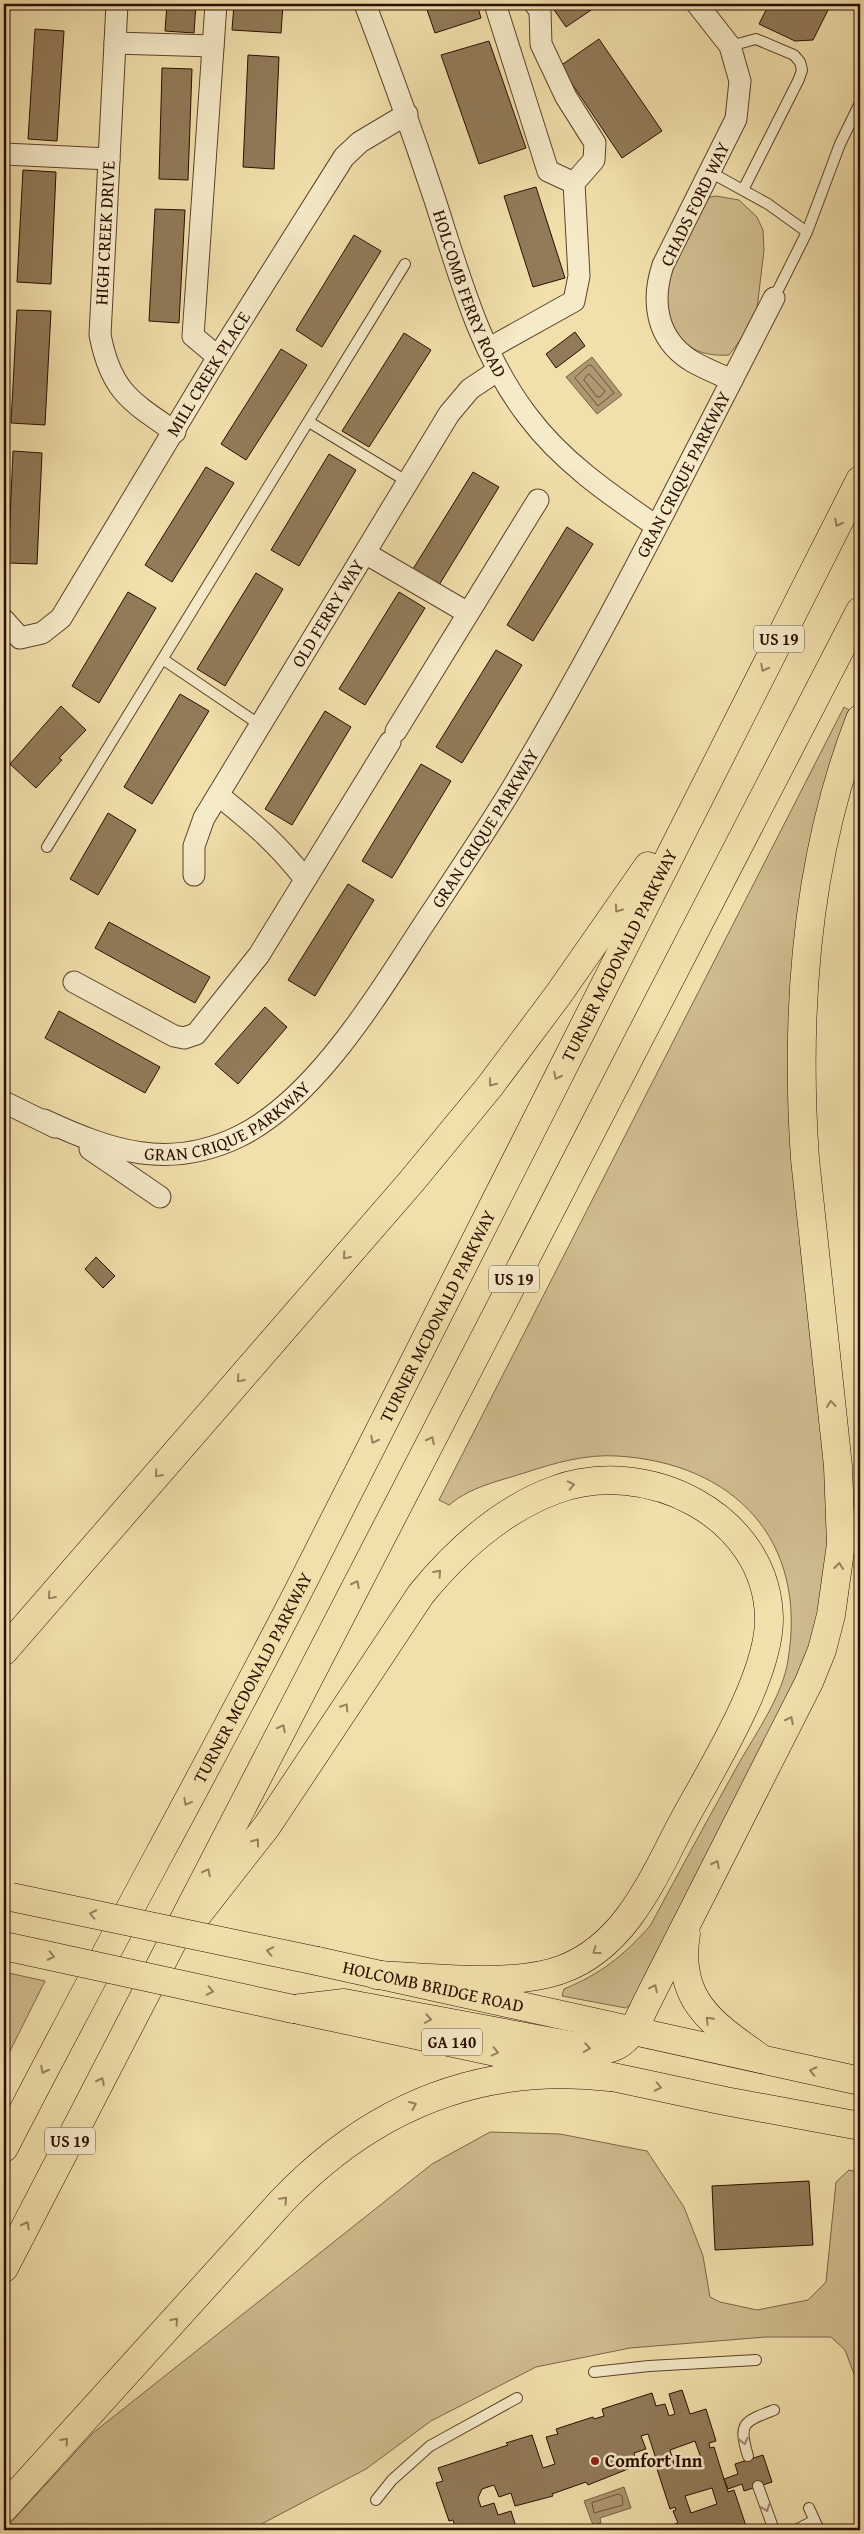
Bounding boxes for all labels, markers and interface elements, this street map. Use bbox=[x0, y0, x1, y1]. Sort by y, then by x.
street label: CHADS FORD WAY bbox=[653, 137, 736, 271]
street label: HIGH CREEK DRIVE bbox=[87, 160, 122, 306]
street label: HOLCOMB FERRY ROAD bbox=[426, 206, 514, 382]
street label: MILL CREEK PLACE bbox=[159, 306, 257, 442]
street label: GRAN CRIQUE PARKWAY bbox=[629, 386, 737, 562]
one-way arrow bbox=[834, 518, 844, 527]
street label: OLD FERRY WAY bbox=[284, 554, 371, 672]
road number: US 19 bbox=[754, 626, 804, 652]
one-way arrow bbox=[760, 663, 770, 672]
street label: GRAN CRIQUE PARKWAY bbox=[424, 743, 546, 913]
street label: TURNER MCDONALD PARKWAY bbox=[554, 844, 684, 1066]
one-way arrow bbox=[615, 903, 623, 912]
one-way arrow bbox=[553, 1071, 564, 1080]
street label: GRAN CRIQUE PARKWAY bbox=[143, 1074, 317, 1168]
one-way arrow bbox=[489, 1077, 498, 1087]
street label: TURNER MCDONALD PARKWAY bbox=[372, 1205, 502, 1427]
one-way arrow bbox=[343, 1251, 352, 1260]
road number: US 19 bbox=[489, 1266, 539, 1292]
one-way arrow bbox=[237, 1374, 246, 1383]
one-way arrow bbox=[826, 1400, 837, 1408]
one-way arrow bbox=[370, 1435, 380, 1444]
one-way arrow bbox=[425, 1436, 435, 1445]
one-way arrow bbox=[155, 1468, 164, 1477]
one-way arrow bbox=[567, 1480, 576, 1491]
one-way arrow bbox=[833, 1562, 844, 1570]
street label: TURNER MCDONALD PARKWAY bbox=[186, 1567, 319, 1788]
one-way arrow bbox=[432, 1570, 441, 1579]
one-way arrow bbox=[350, 1580, 360, 1589]
one-way arrow bbox=[48, 1591, 57, 1600]
one-way arrow bbox=[339, 1703, 348, 1713]
one-way arrow bbox=[784, 1716, 794, 1725]
one-way arrow bbox=[276, 1724, 286, 1733]
one-way arrow bbox=[183, 1797, 193, 1806]
one-way arrow bbox=[250, 1838, 259, 1848]
one-way arrow bbox=[710, 1861, 720, 1870]
one-way arrow bbox=[201, 1869, 211, 1878]
one-way arrow bbox=[89, 1909, 98, 1920]
one-way arrow bbox=[593, 1945, 602, 1953]
one-way arrow bbox=[265, 1946, 274, 1957]
one-way arrow bbox=[47, 1950, 56, 1961]
street label: HOLCOMB BRIDGE ROAD bbox=[340, 1953, 526, 2019]
one-way arrow bbox=[648, 1984, 658, 1993]
one-way arrow bbox=[206, 1985, 215, 1996]
one-way arrow bbox=[423, 2013, 432, 2023]
one-way arrow bbox=[706, 2016, 715, 2025]
road number: GA 140 bbox=[422, 2028, 482, 2056]
one-way arrow bbox=[584, 2042, 592, 2053]
one-way arrow bbox=[490, 2046, 499, 2057]
one-way arrow bbox=[40, 2065, 50, 2074]
one-way arrow bbox=[808, 2066, 817, 2076]
one-way arrow bbox=[95, 2077, 105, 2086]
one-way arrow bbox=[654, 2081, 662, 2092]
one-way arrow bbox=[408, 2100, 417, 2111]
road number: US 19 bbox=[45, 2128, 95, 2154]
one-way arrow bbox=[278, 2197, 287, 2206]
one-way arrow bbox=[20, 2221, 30, 2230]
one-way arrow bbox=[169, 2317, 178, 2326]
one-way arrow bbox=[738, 2437, 749, 2446]
one-way arrow bbox=[60, 2438, 69, 2447]
place label: Comfort Inn bbox=[605, 2447, 703, 2474]
marker: Comfort Inn bbox=[589, 2455, 601, 2467]
one-way arrow bbox=[760, 2503, 770, 2512]

